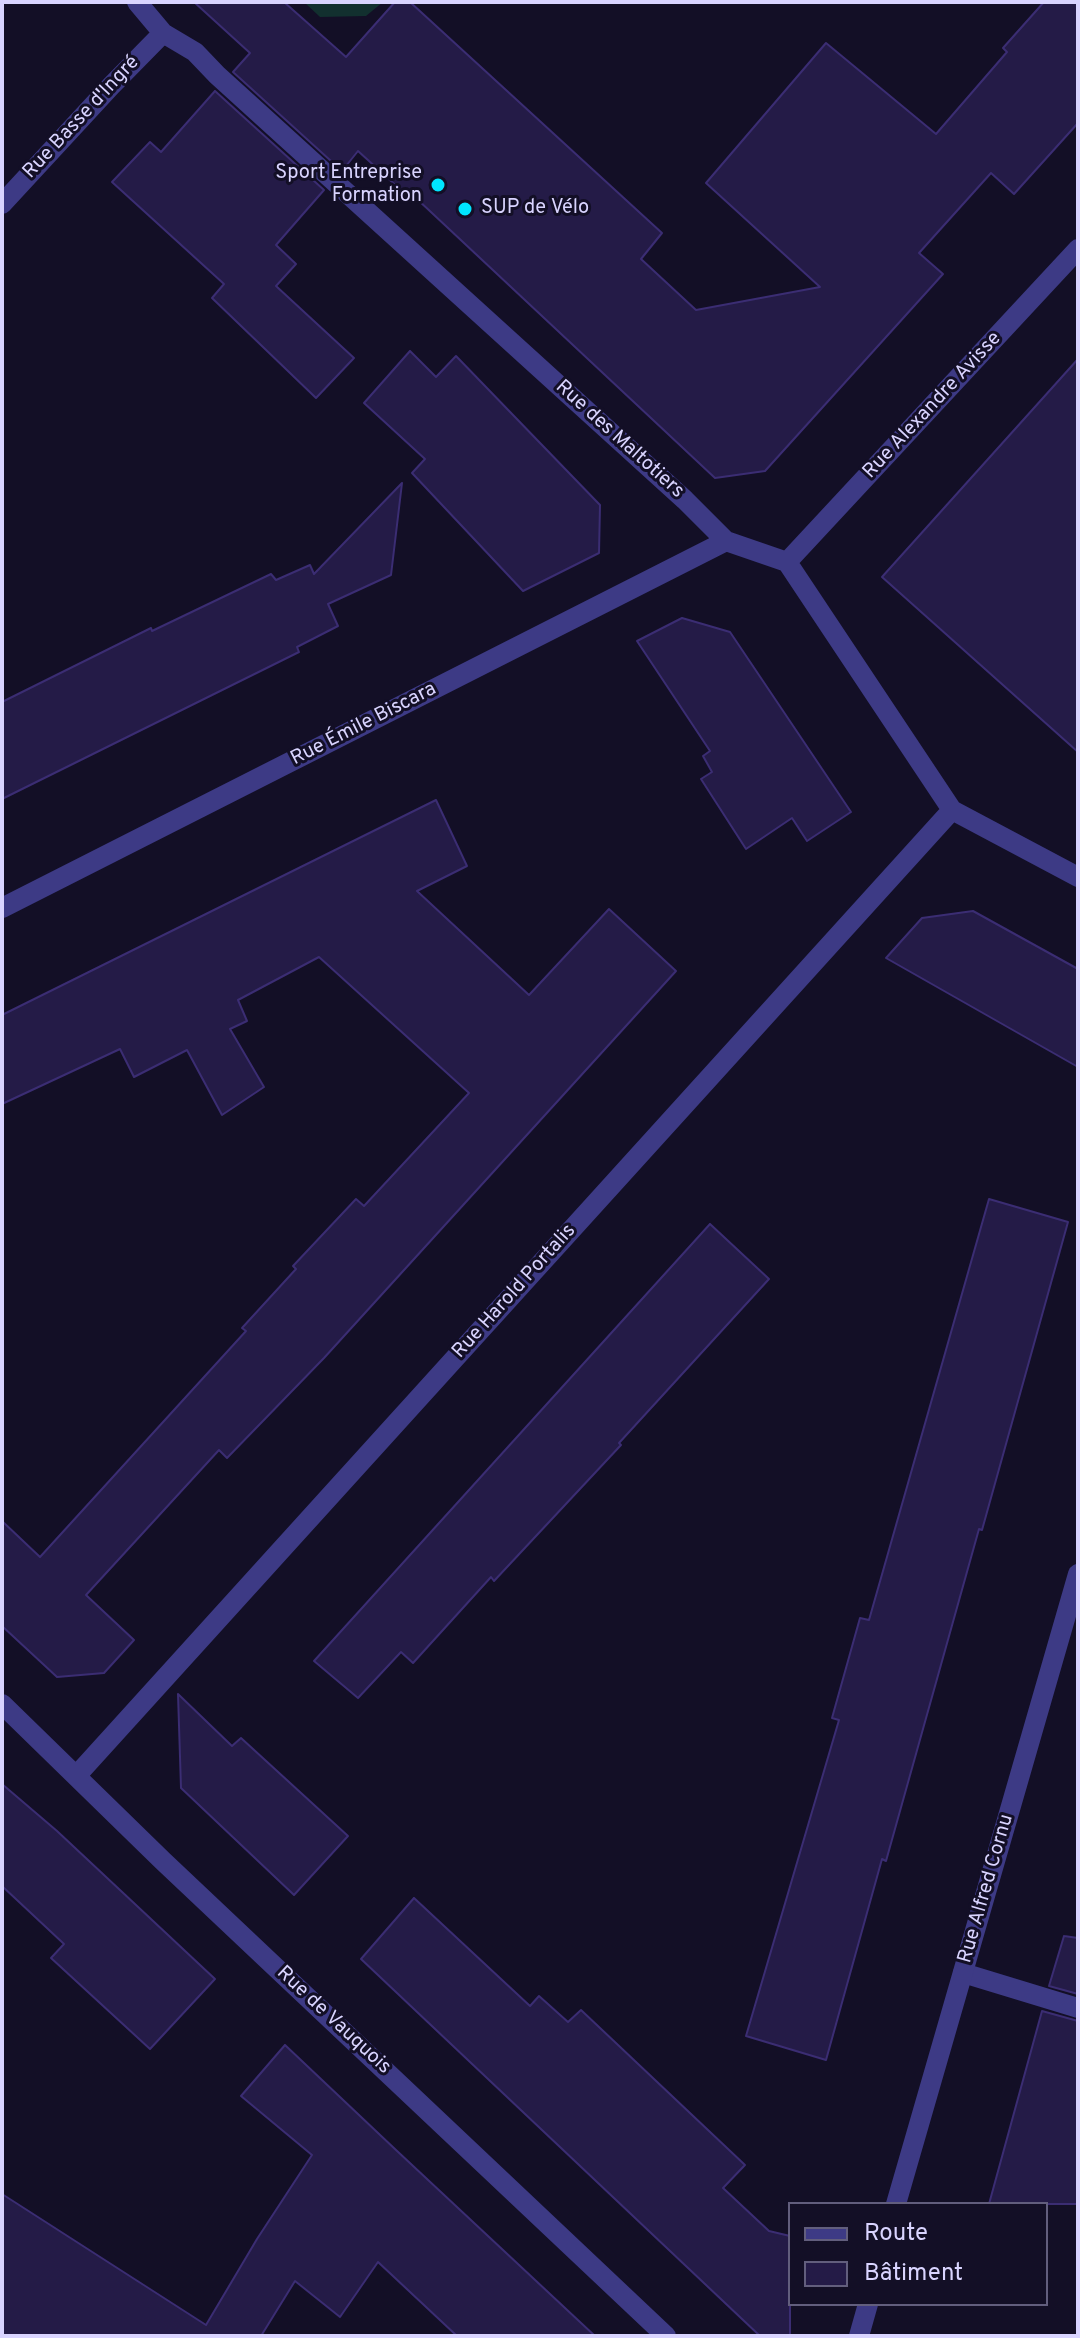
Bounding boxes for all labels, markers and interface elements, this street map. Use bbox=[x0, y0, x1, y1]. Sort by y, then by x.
street label: Rue Basse d'Ingré bbox=[19, 51, 145, 185]
place label: Sport Entreprise Formation bbox=[275, 162, 422, 209]
marker: Sport Entreprise Formation bbox=[429, 176, 447, 194]
place label: SUP de Vélo bbox=[481, 197, 589, 221]
marker: SUP de Vélo bbox=[456, 200, 474, 218]
street label: Rue Alexandre Avisse bbox=[859, 328, 1007, 484]
street label: Rue des Maltotiers bbox=[550, 376, 688, 504]
street label: Rue Émile Biscara bbox=[287, 678, 441, 772]
street label: Rue Harold Portalis bbox=[448, 1220, 582, 1364]
street label: Rue Alfred Cornu bbox=[954, 1812, 1020, 1966]
street label: Rue de Vauquois bbox=[271, 1962, 395, 2080]
legend bbox=[788, 2202, 1048, 2306]
text: Route bbox=[864, 2219, 928, 2249]
text: Bâtiment bbox=[864, 2259, 963, 2289]

